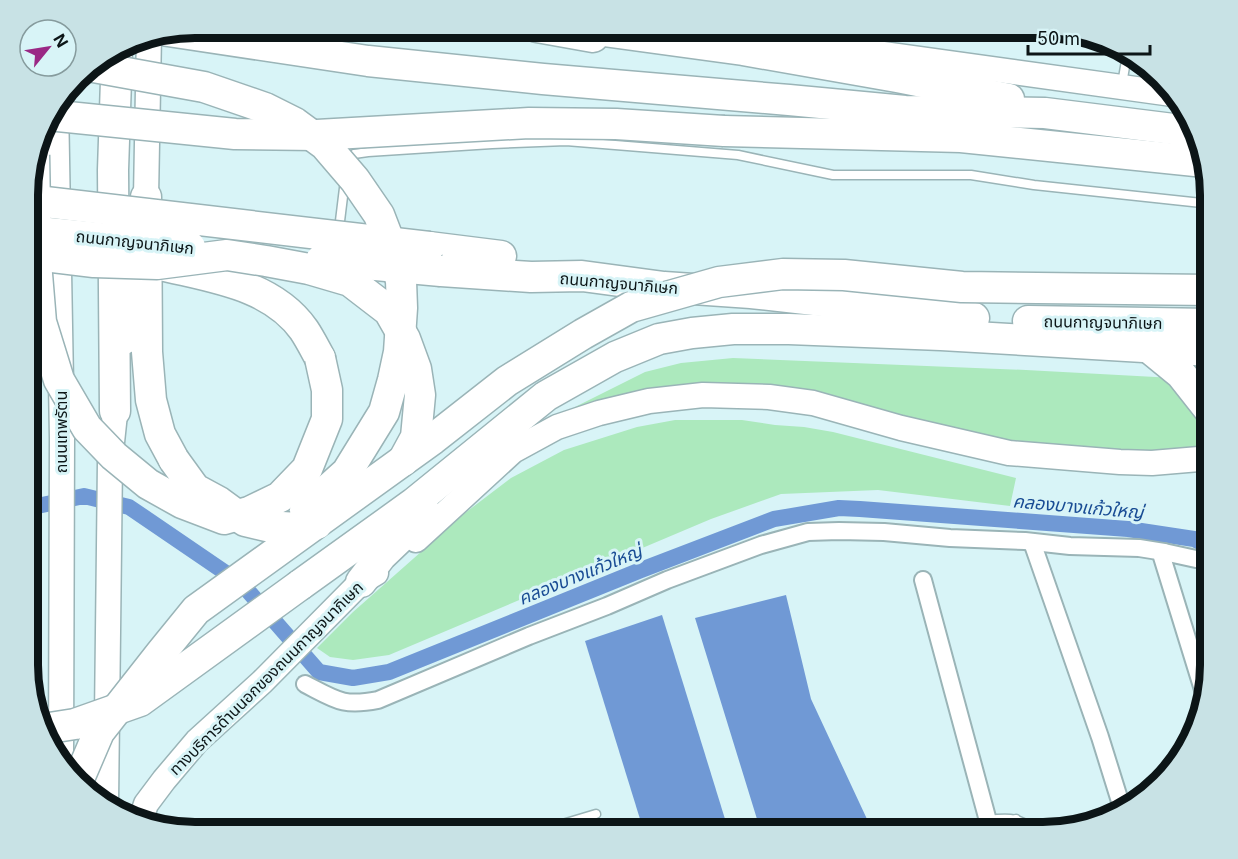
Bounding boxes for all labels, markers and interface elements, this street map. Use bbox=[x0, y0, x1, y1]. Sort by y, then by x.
north arrow bbox=[18, 18, 78, 78]
scale bar bbox=[1028, 18, 1150, 56]
text: 50 m bbox=[1037, 28, 1080, 49]
text: N bbox=[49, 30, 73, 51]
street label: ถนนกาญจนาภิเษก bbox=[75, 226, 195, 258]
street label: ถนนกาญจนาภิเษก bbox=[559, 268, 679, 298]
street label: ถนนกาญจนาภิเษก bbox=[1043, 311, 1163, 333]
street label: ถนนเทพรัตน bbox=[51, 391, 71, 473]
water label: คลองบางแก้วใหญ่ bbox=[1012, 490, 1147, 523]
water label: คลองบางแก้วใหญ่ bbox=[515, 539, 647, 609]
street label: ทางบริการด้านนอกของถนนกาญจนาภิเษก bbox=[165, 577, 367, 779]

